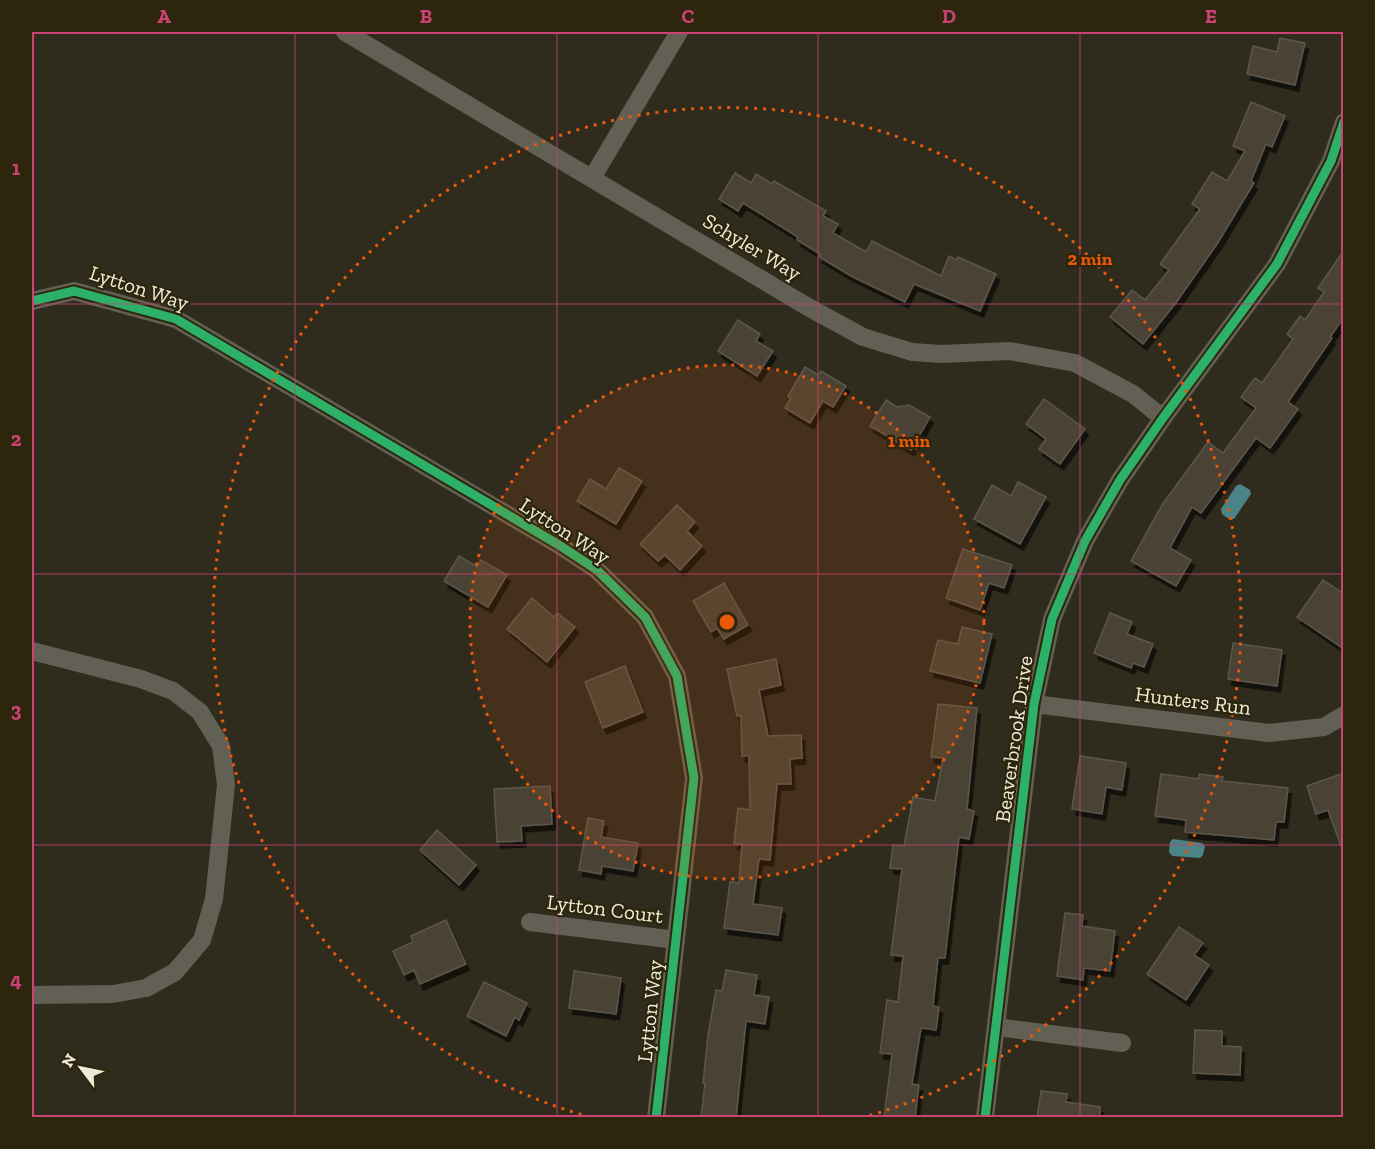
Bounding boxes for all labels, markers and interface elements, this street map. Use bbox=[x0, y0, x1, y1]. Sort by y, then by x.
text: A bbox=[157, 4, 171, 28]
text: B bbox=[420, 4, 432, 28]
text: C bbox=[682, 4, 695, 28]
text: D bbox=[942, 4, 956, 28]
text: E bbox=[1205, 4, 1217, 28]
text: 1 bbox=[12, 156, 20, 180]
street label: Schyler Way bbox=[699, 208, 806, 286]
text: 2 min bbox=[1068, 248, 1113, 270]
street label: Lytton Way bbox=[86, 260, 192, 315]
text: 2 bbox=[11, 427, 22, 451]
text: 1 min bbox=[888, 430, 931, 452]
street label: Lytton Way bbox=[515, 492, 615, 569]
centre of rings bbox=[717, 612, 737, 632]
street label: Beaverbrook Drive bbox=[989, 654, 1038, 824]
street label: Hunters Run bbox=[1134, 681, 1252, 720]
text: 3 bbox=[11, 698, 22, 722]
street label: Lytton Court bbox=[545, 889, 665, 928]
street label: Lytton Way bbox=[632, 958, 667, 1063]
text: 4 bbox=[10, 968, 22, 992]
north arrow bbox=[51, 1038, 111, 1098]
text: N bbox=[57, 1050, 80, 1071]

